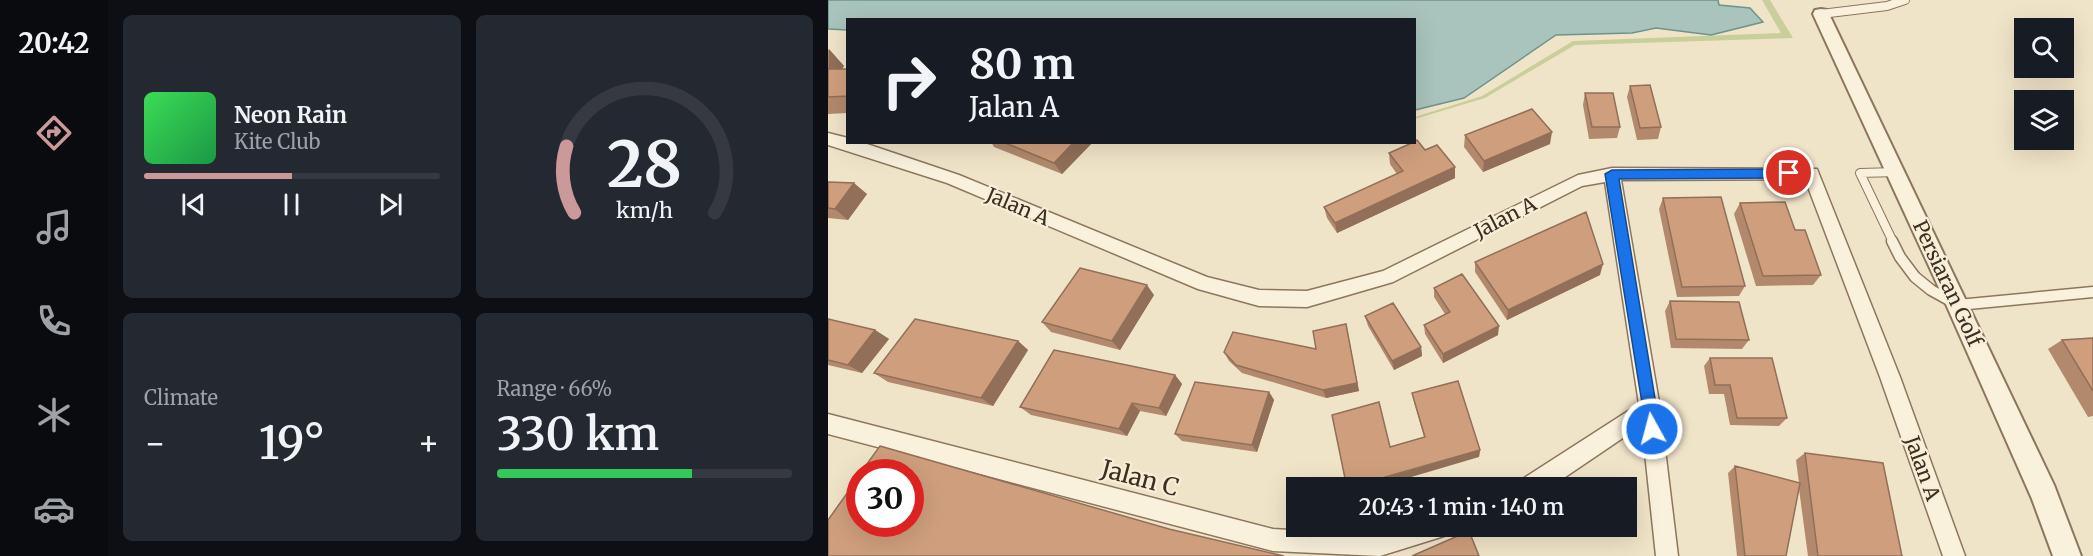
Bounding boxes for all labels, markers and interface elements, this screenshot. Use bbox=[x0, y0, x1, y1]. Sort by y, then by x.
map controls bbox=[2014, 18, 2074, 150]
button: search bbox=[2014, 18, 2074, 78]
text: 20:42 bbox=[19, 26, 89, 60]
text: 80 m bbox=[969, 38, 1075, 90]
icon: right bbox=[870, 42, 948, 120]
text: Jalan A bbox=[969, 90, 1059, 124]
button: layers bbox=[2014, 90, 2074, 150]
text: Neon Rain bbox=[234, 101, 347, 129]
icon: directions bbox=[33, 112, 75, 154]
text: 28 bbox=[607, 127, 682, 205]
text: Kite Club bbox=[234, 129, 320, 154]
pin bbox=[1763, 147, 1814, 198]
icon: arrive bbox=[1772, 156, 1805, 189]
street label: Jalan A bbox=[981, 181, 1054, 231]
icon: previous bbox=[177, 188, 210, 221]
icon: pause bbox=[275, 188, 308, 221]
icon: next bbox=[374, 188, 407, 221]
street label: Jalan A bbox=[1469, 190, 1541, 244]
text: km/h bbox=[616, 198, 673, 225]
icon: music bbox=[33, 206, 75, 248]
street label: Persiaran Golf bbox=[1908, 216, 1989, 351]
icon: phone bbox=[33, 300, 75, 342]
text: Range · 66% bbox=[497, 376, 612, 401]
text: Climate bbox=[144, 385, 218, 410]
icon: climate bbox=[33, 394, 75, 436]
position arrow bbox=[1620, 397, 1684, 461]
text: 330 km bbox=[497, 406, 659, 462]
text: 19° bbox=[259, 415, 325, 471]
text: − bbox=[144, 423, 166, 464]
text: + bbox=[417, 423, 440, 464]
street label: Jalan A bbox=[1900, 431, 1946, 504]
street label: Jalan C bbox=[1097, 453, 1182, 503]
speed limit sign: 30 bbox=[846, 459, 924, 537]
icon: car bbox=[33, 488, 75, 530]
text: 20:43 · 1 min · 140 m bbox=[1359, 493, 1564, 521]

